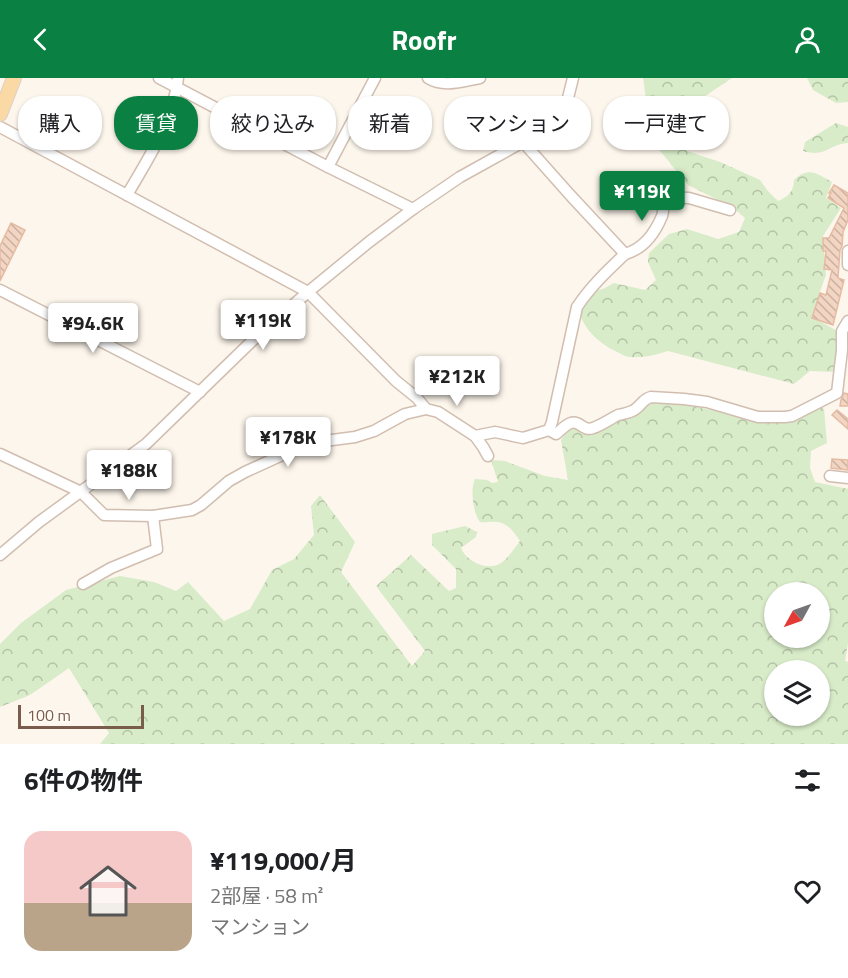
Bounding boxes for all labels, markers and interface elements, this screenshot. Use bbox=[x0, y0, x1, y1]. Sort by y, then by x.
text: Roofr bbox=[392, 19, 456, 60]
icon: back bbox=[24, 23, 57, 56]
icon: person bbox=[791, 23, 824, 56]
chip: 購入 bbox=[18, 96, 102, 150]
chip: 賃貸 bbox=[114, 96, 198, 150]
chip: 絞り込み bbox=[210, 96, 336, 150]
chip: 新着 bbox=[348, 96, 432, 150]
chip: マンション bbox=[444, 96, 591, 150]
chip: 一戸建て bbox=[603, 96, 729, 150]
pin: ¥119K bbox=[600, 171, 684, 222]
text: ¥119K bbox=[614, 175, 670, 206]
pin: ¥119K bbox=[221, 300, 305, 351]
pin: ¥94.6K bbox=[44, 303, 142, 354]
text: ¥119K bbox=[235, 304, 291, 335]
text: ¥94.6K bbox=[62, 307, 124, 338]
pin: ¥212K bbox=[415, 356, 499, 407]
text: ¥212K bbox=[429, 360, 485, 391]
pin: ¥178K bbox=[246, 417, 330, 468]
text: ¥178K bbox=[260, 421, 316, 452]
pin: ¥188K bbox=[87, 450, 171, 501]
text: ¥188K bbox=[101, 454, 157, 485]
north arrow bbox=[764, 582, 830, 648]
map controls bbox=[764, 582, 830, 726]
button: layers bbox=[764, 660, 830, 726]
scale bar bbox=[18, 702, 144, 730]
text: 100 m bbox=[27, 703, 71, 727]
text: 6件の物件 bbox=[24, 761, 143, 800]
icon: filters bbox=[791, 764, 824, 797]
text: ¥119,000/月 bbox=[210, 841, 357, 880]
icon: home bbox=[72, 855, 144, 927]
icon: heart bbox=[791, 875, 824, 908]
text: 2部屋 · 58 m² bbox=[210, 880, 323, 911]
text: マンション bbox=[210, 911, 310, 942]

